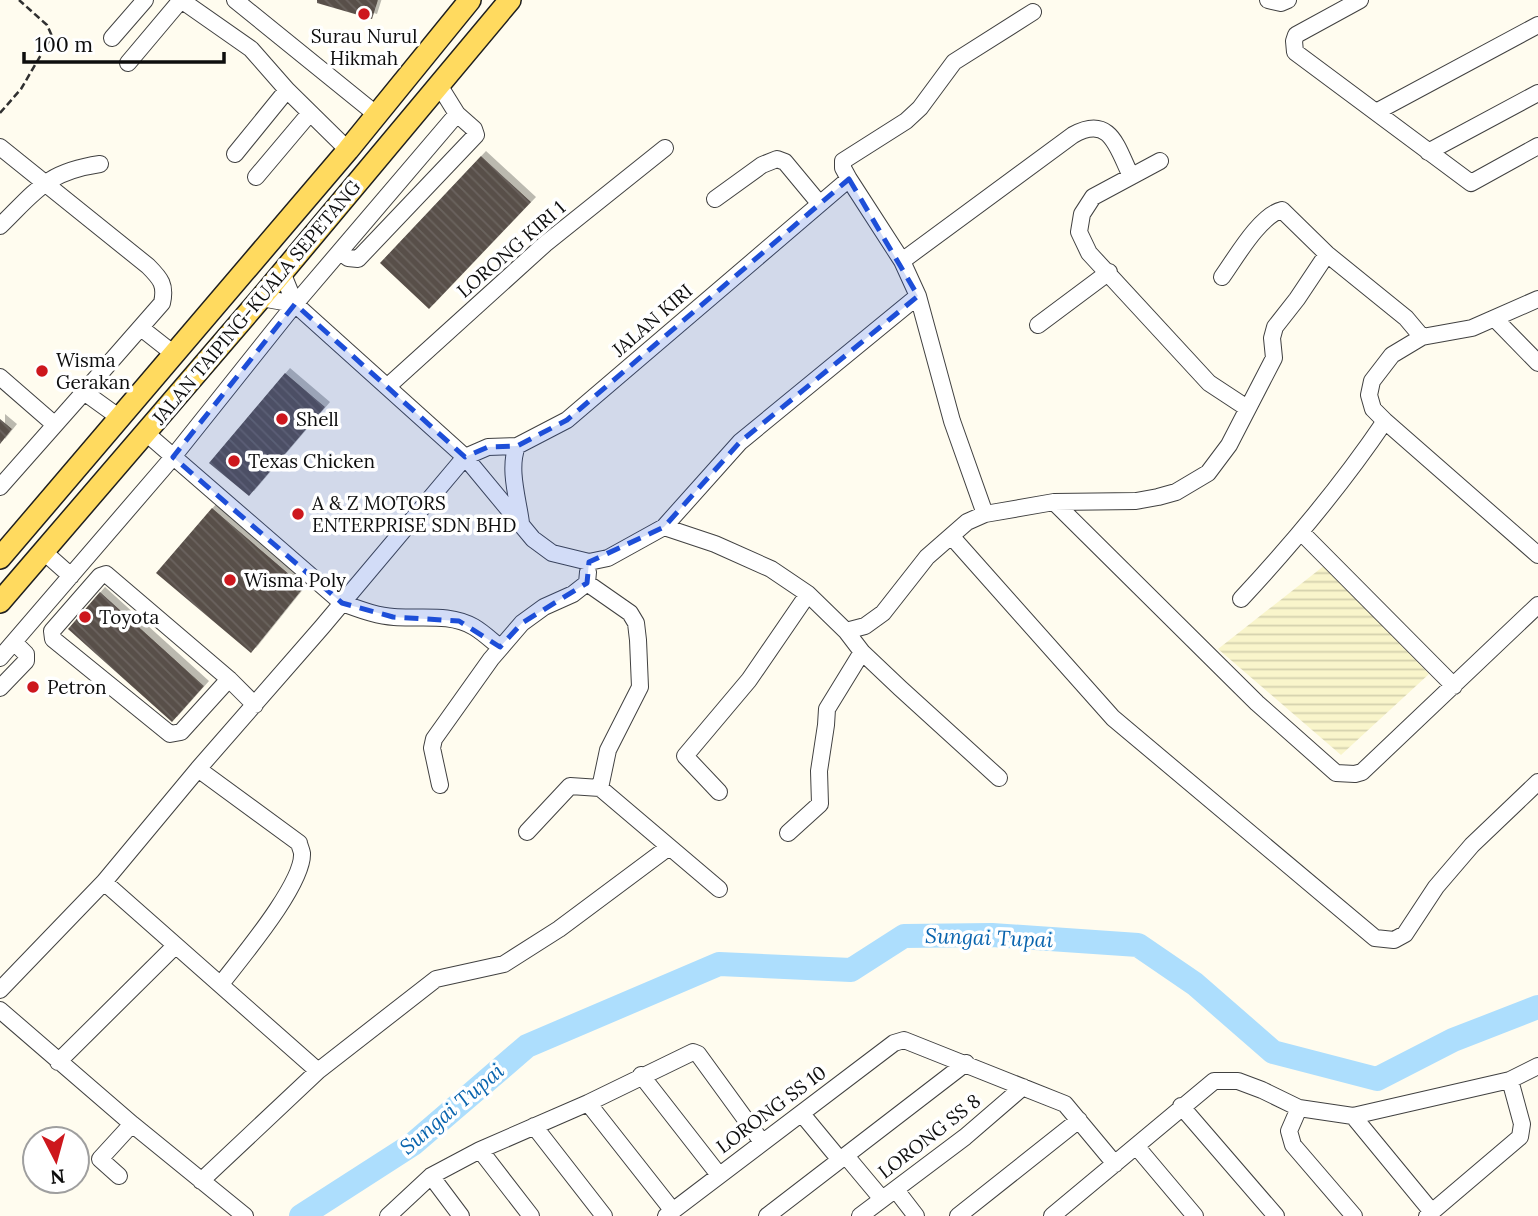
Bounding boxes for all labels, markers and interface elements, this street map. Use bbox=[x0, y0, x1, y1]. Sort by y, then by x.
marker: Surau Nurul Hikmah bbox=[356, 6, 372, 22]
scale bar bbox=[24, 21, 224, 65]
place label: Surau Nurul Hikmah bbox=[311, 24, 417, 70]
text: 100 m bbox=[35, 31, 93, 58]
street label: JALAN TAIPING-KUALA SEPETANG bbox=[146, 174, 366, 430]
street label: LORONG KIRI 1 bbox=[452, 195, 570, 303]
street label: JALAN KIRI bbox=[606, 279, 697, 362]
place label: Wisma Gerakan bbox=[56, 348, 130, 394]
marker: Wisma Gerakan bbox=[34, 363, 50, 379]
place label: Shell bbox=[296, 407, 339, 431]
marker: Shell bbox=[274, 411, 290, 427]
place label: Texas Chicken bbox=[248, 449, 375, 473]
marker: Texas Chicken bbox=[226, 453, 242, 469]
place label: A & Z MOTORS ENTERPRISE SDN BHD bbox=[311, 491, 516, 537]
marker: A & Z MOTORS ENTERPRISE SDN BHD bbox=[290, 506, 306, 522]
place label: Wisma Poly bbox=[244, 568, 346, 592]
marker: Wisma Poly bbox=[222, 572, 238, 588]
place label: Toyota bbox=[99, 605, 160, 629]
marker: Toyota bbox=[77, 609, 93, 625]
place label: Petron bbox=[47, 675, 107, 699]
marker: Petron bbox=[25, 679, 41, 695]
water label: Sungai Tupai bbox=[925, 922, 1054, 953]
water label: Sungai Tupai bbox=[394, 1057, 510, 1160]
street label: LORONG SS 10 bbox=[711, 1060, 831, 1158]
street label: LORONG SS 8 bbox=[873, 1089, 985, 1183]
north arrow bbox=[21, 1125, 91, 1195]
text: N bbox=[49, 1164, 66, 1190]

